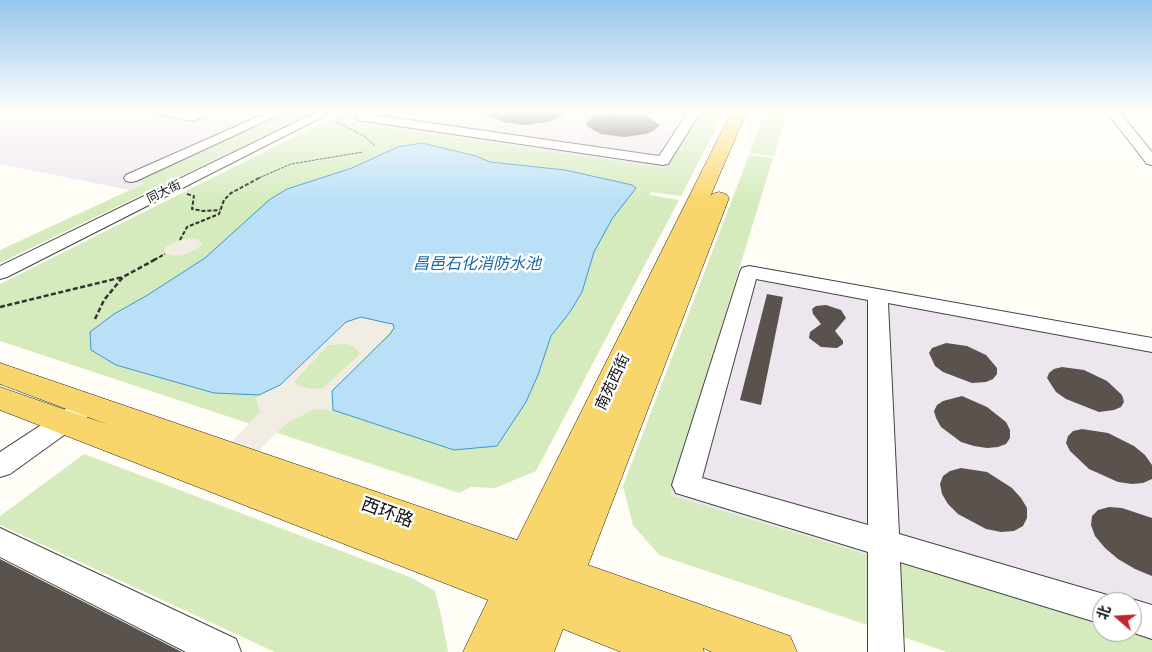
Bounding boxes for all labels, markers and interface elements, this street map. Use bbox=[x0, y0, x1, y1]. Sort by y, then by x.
street label: 同大街 bbox=[145, 178, 183, 206]
water label: 昌邑石化消防水池 bbox=[413, 254, 541, 274]
street label: 南苑西街 bbox=[592, 351, 634, 413]
street label: 西环路 bbox=[358, 494, 416, 532]
north arrow bbox=[1092, 592, 1142, 642]
text: 北 bbox=[1092, 603, 1115, 622]

